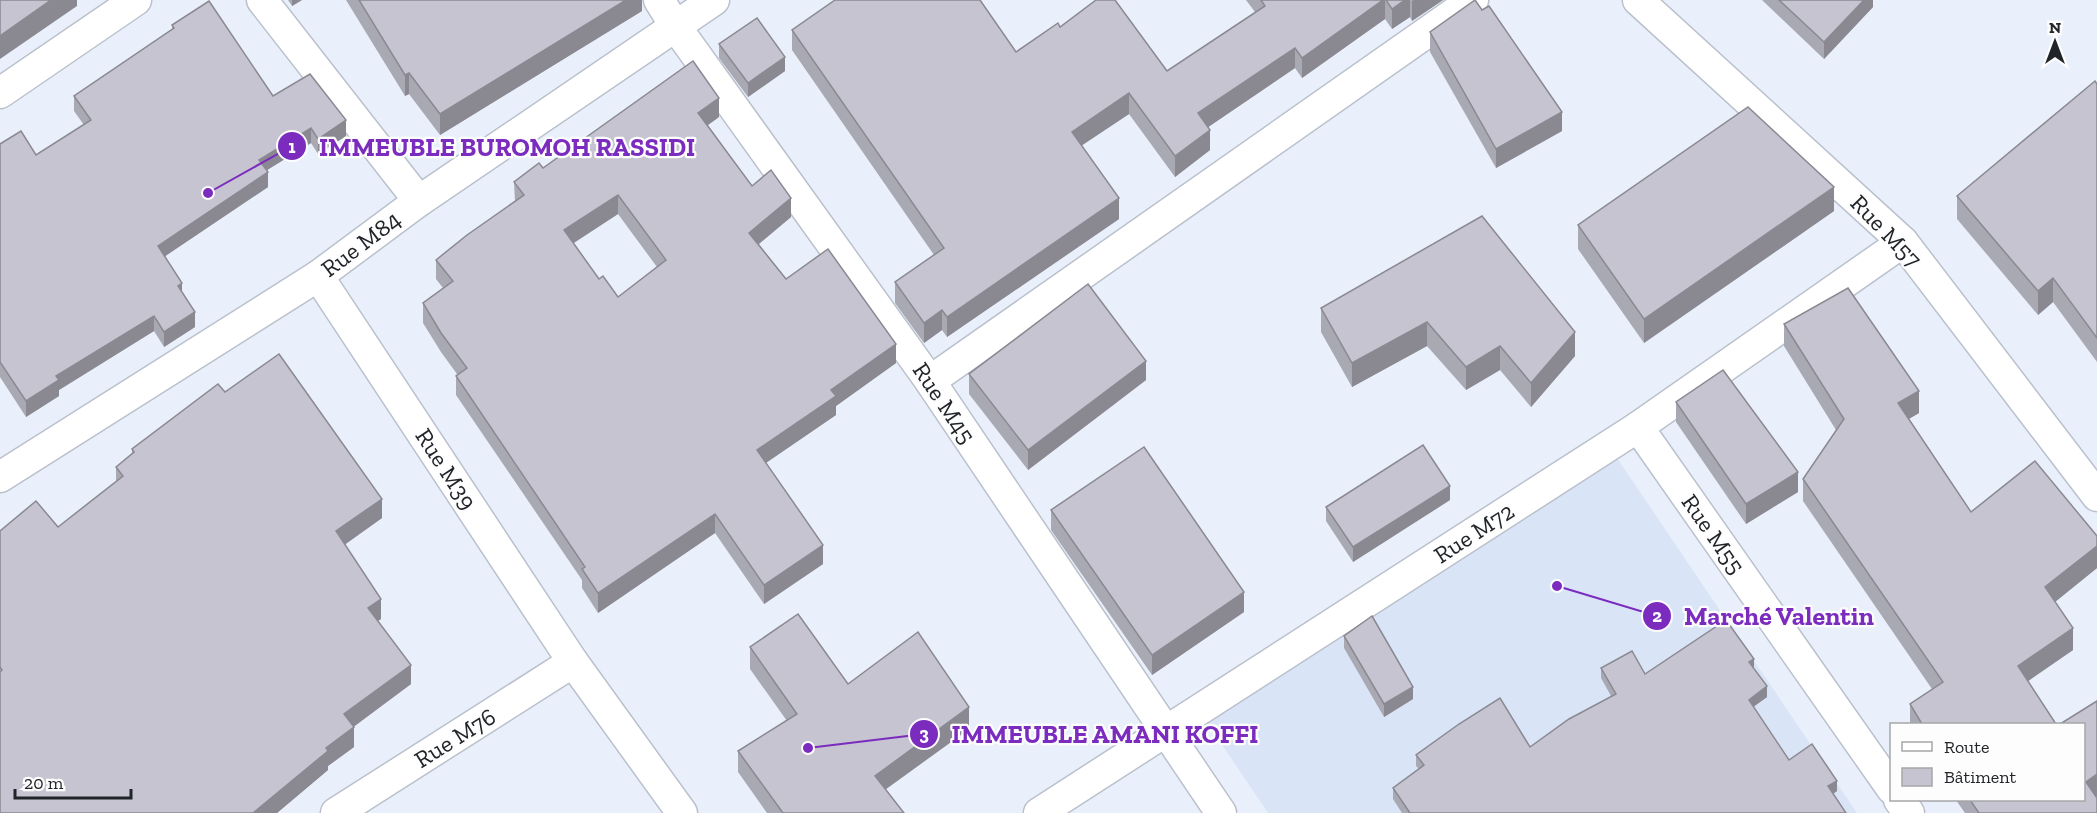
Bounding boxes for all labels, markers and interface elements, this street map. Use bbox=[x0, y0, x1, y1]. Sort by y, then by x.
north arrow bbox=[2025, 12, 2085, 72]
text: N bbox=[2049, 18, 2061, 37]
callout: IMMEUBLE BUROMOH RASSIDI bbox=[277, 124, 707, 168]
text: IMMEUBLE BUROMOH RASSIDI bbox=[319, 131, 695, 163]
text: 1 bbox=[288, 136, 296, 158]
street label: Rue M57 bbox=[1845, 188, 1928, 273]
street label: Rue M84 bbox=[315, 204, 406, 283]
street label: Rue M45 bbox=[907, 357, 982, 449]
street label: Rue M39 bbox=[410, 423, 483, 515]
street label: Rue M55 bbox=[1676, 488, 1751, 579]
street label: Rue M72 bbox=[1428, 496, 1519, 569]
callout: Marché Valentin bbox=[1642, 594, 1887, 638]
text: Marché Valentin bbox=[1684, 600, 1875, 632]
text: 2 bbox=[1652, 605, 1662, 627]
street label: Rue M76 bbox=[409, 701, 501, 774]
callout: IMMEUBLE AMANI KOFFI bbox=[909, 712, 1271, 756]
text: IMMEUBLE AMANI KOFFI bbox=[952, 718, 1258, 750]
text: 3 bbox=[919, 723, 929, 745]
legend bbox=[1890, 723, 2085, 801]
text: Route bbox=[1944, 736, 1989, 758]
scale bar bbox=[15, 762, 130, 800]
text: Bâtiment bbox=[1944, 766, 2017, 788]
text: 20 m bbox=[24, 772, 64, 794]

